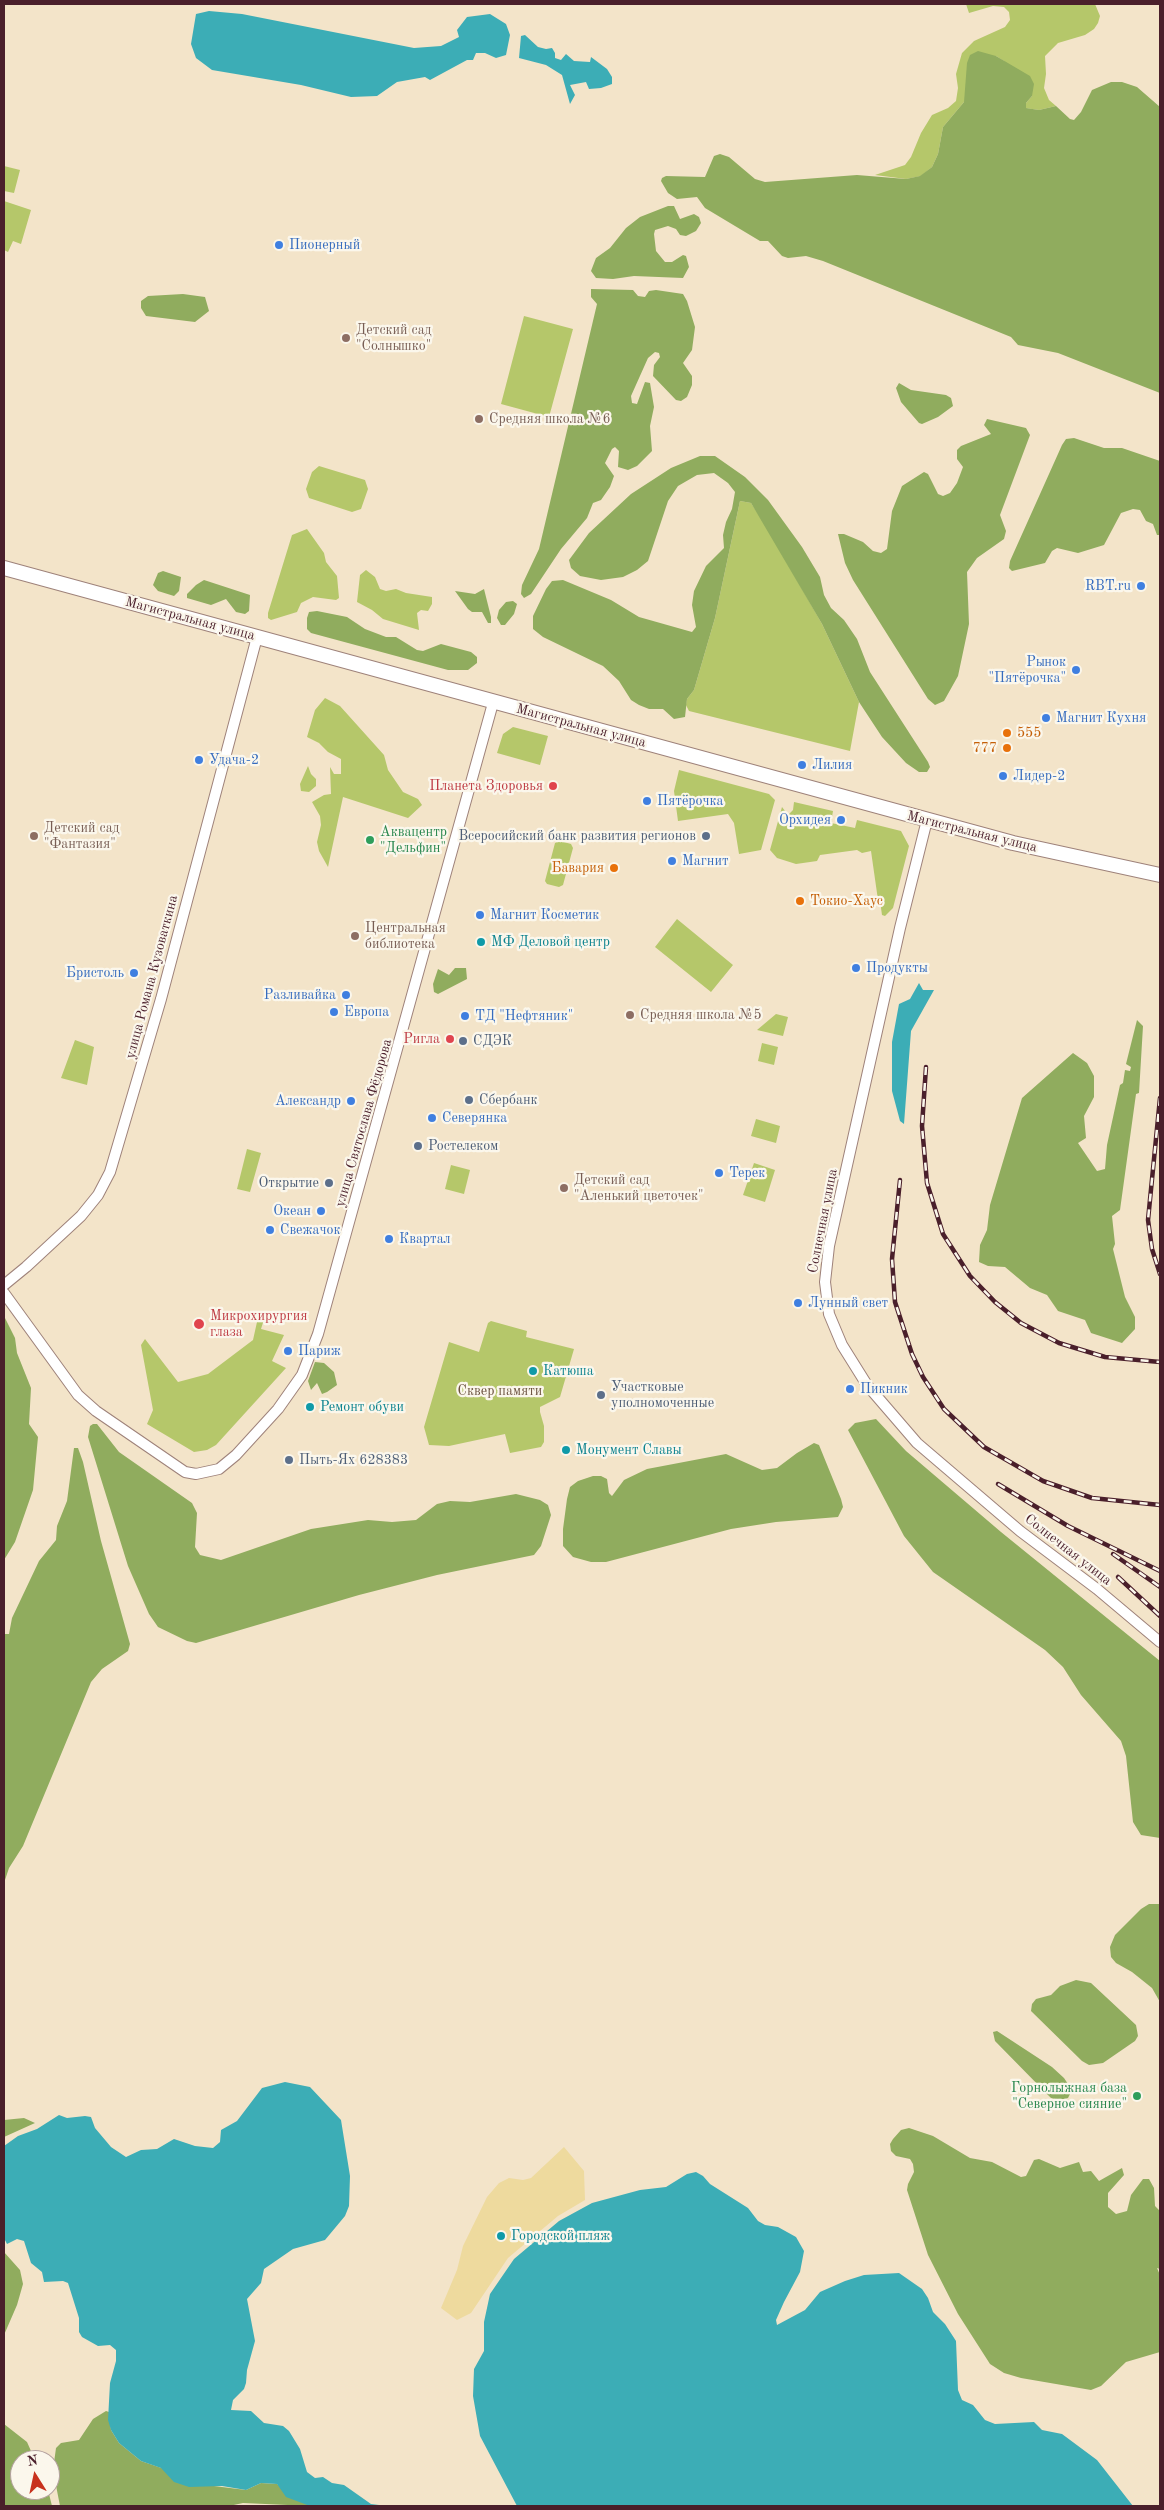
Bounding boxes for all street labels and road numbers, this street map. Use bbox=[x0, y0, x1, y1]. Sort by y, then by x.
street label: Магистральная улица bbox=[123, 594, 257, 644]
street label: Магистральная улица bbox=[514, 701, 648, 751]
street label: Магистральная улица bbox=[905, 808, 1039, 856]
street label: улица Романа Кузоваткина bbox=[122, 893, 182, 1061]
street label: улица Святослава Фёдорова bbox=[332, 1037, 396, 1209]
street label: Солнечная улица bbox=[805, 1167, 841, 1275]
street label: Солнечная улица bbox=[1021, 1511, 1115, 1589]

